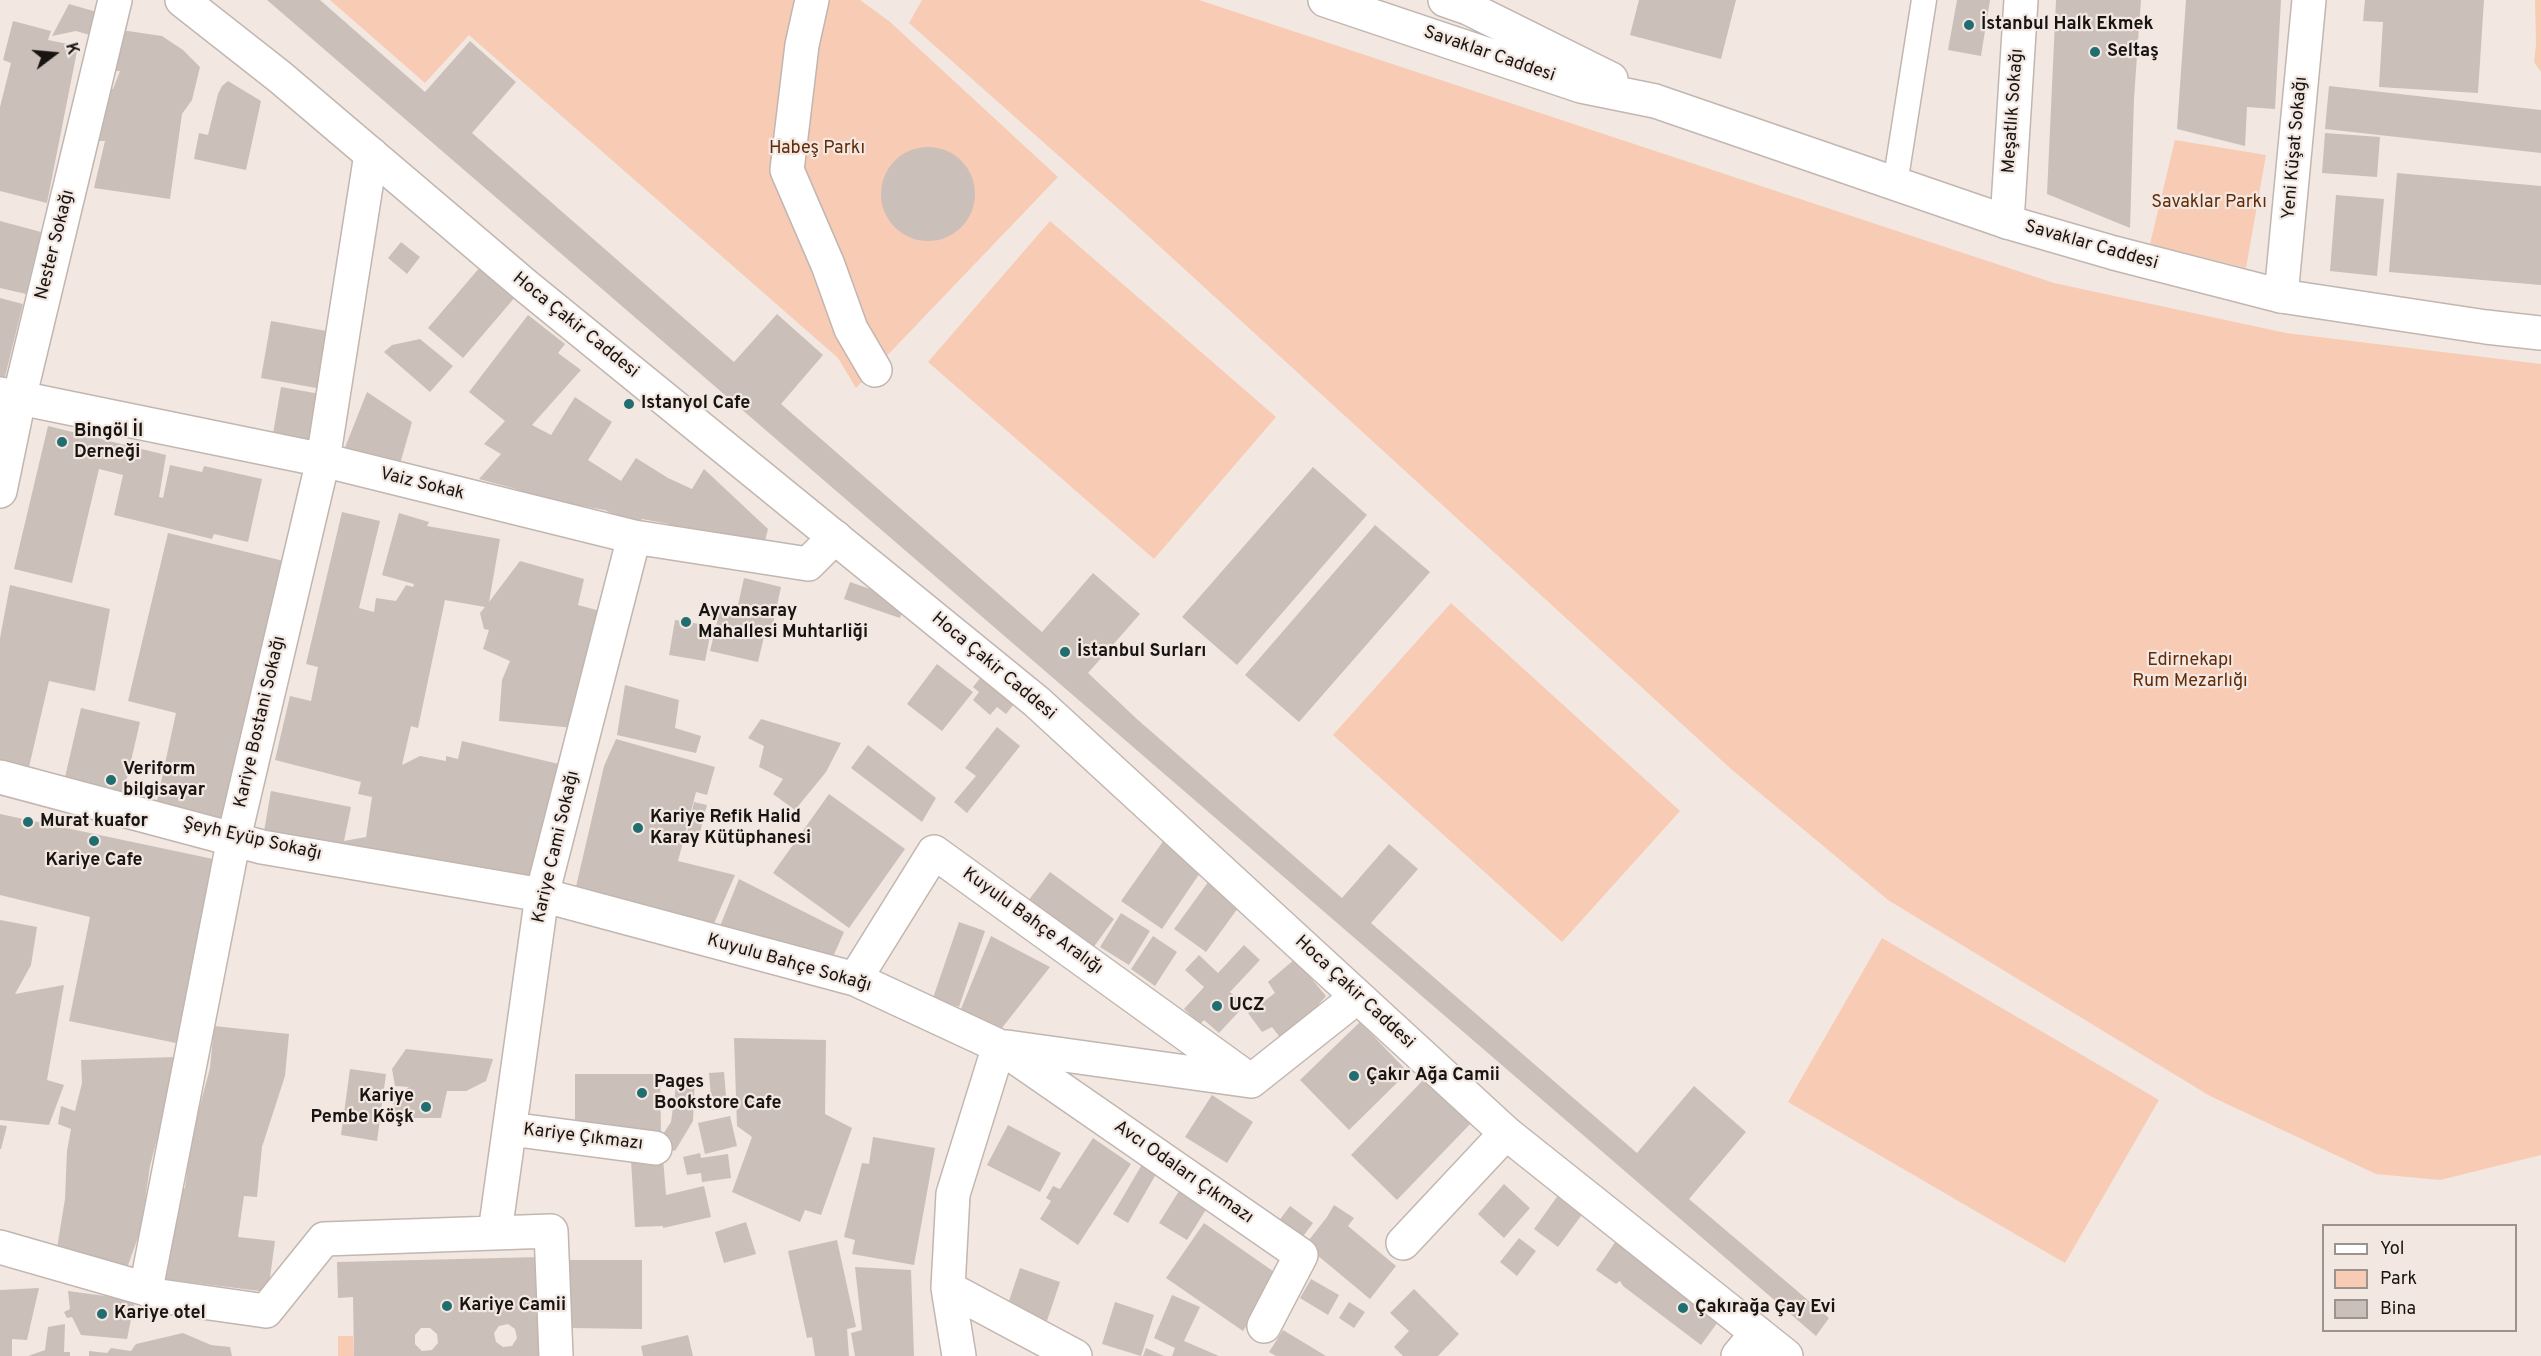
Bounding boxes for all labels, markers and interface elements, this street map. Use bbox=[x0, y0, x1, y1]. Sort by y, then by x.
place label: İstanbul Halk Ekmek bbox=[1981, 14, 2154, 36]
marker: İstanbul Halk Ekmek bbox=[1962, 18, 1976, 32]
street label: Savaklar Caddesi bbox=[1420, 22, 1558, 88]
north arrow bbox=[24, 24, 84, 84]
text: K bbox=[60, 41, 82, 57]
place label: Seltaş bbox=[2107, 41, 2159, 63]
marker: Seltaş bbox=[2088, 45, 2102, 59]
street label: Meşatlık Sokağı bbox=[1999, 48, 2029, 174]
street label: Yeni Küşat Sokağı bbox=[2279, 76, 2313, 220]
park label: Habeş Parkı bbox=[769, 138, 865, 160]
street label: Nester Sokağı bbox=[32, 188, 80, 302]
park label: Savaklar Parkı bbox=[2151, 192, 2267, 214]
street label: Savaklar Caddesi bbox=[2022, 217, 2160, 275]
street label: Hoca Çakir Caddesi bbox=[508, 268, 642, 384]
place label: Istanyol Cafe bbox=[641, 393, 750, 415]
marker: Istanyol Cafe bbox=[622, 397, 636, 411]
place label: Bingöl İl Derneği bbox=[74, 421, 143, 464]
marker: Bingöl İl Derneği bbox=[55, 435, 69, 449]
street label: Vaiz Sokak bbox=[377, 464, 467, 506]
place label: Ayvansaray Mahallesi Muhtarliği bbox=[698, 601, 868, 644]
street label: Hoca Çakir Caddesi bbox=[926, 609, 1060, 725]
marker: Ayvansaray Mahallesi Muhtarliği bbox=[679, 615, 693, 629]
street label: Kariye Bostani Sokağı bbox=[231, 634, 291, 810]
place label: İstanbul Surları bbox=[1077, 641, 1206, 663]
marker: İstanbul Surları bbox=[1058, 645, 1072, 659]
park label: Edirnekapı Rum Mezarlığı bbox=[2132, 650, 2248, 692]
place label: Veriform bilgisayar bbox=[123, 759, 205, 802]
street label: Kariye Cami Sokağı bbox=[529, 769, 585, 925]
marker: Veriform bilgisayar bbox=[104, 773, 118, 787]
place label: Kariye Refik Halid Karay Kütüphanesi bbox=[650, 807, 811, 850]
place label: Murat kuafor bbox=[40, 811, 148, 833]
street label: Şeyh Eyüp Sokağı bbox=[181, 814, 323, 866]
marker: Murat kuafor bbox=[21, 815, 35, 829]
marker: Kariye Refik Halid Karay Kütüphanesi bbox=[631, 821, 645, 835]
marker: Kariye Cafe bbox=[87, 834, 101, 848]
place label: Kariye Cafe bbox=[45, 850, 143, 872]
street label: Kuyulu Bahçe Aralığı bbox=[958, 864, 1106, 980]
street label: Kuyulu Bahçe Sokağı bbox=[704, 930, 874, 998]
street label: Hoca Çakir Caddesi bbox=[1290, 932, 1418, 1054]
place label: UCZ bbox=[1229, 995, 1264, 1017]
marker: UCZ bbox=[1210, 999, 1224, 1013]
place label: Çakır Ağa Camii bbox=[1366, 1065, 1500, 1087]
marker: Çakır Ağa Camii bbox=[1347, 1069, 1361, 1083]
place label: Pages Bookstore Cafe bbox=[654, 1072, 782, 1114]
place label: Kariye Pembe Köşk bbox=[311, 1086, 414, 1128]
marker: Pages Bookstore Cafe bbox=[635, 1086, 649, 1100]
marker: Kariye Pembe Köşk bbox=[419, 1100, 433, 1114]
street label: Avcı Odaları Çıkmazı bbox=[1109, 1117, 1257, 1229]
street label: Kariye Çıkmazı bbox=[522, 1120, 644, 1156]
legend bbox=[2322, 1224, 2517, 1332]
text: Yol bbox=[2380, 1238, 2405, 1261]
text: Park bbox=[2380, 1268, 2417, 1291]
place label: Kariye Camii bbox=[459, 1295, 566, 1317]
place label: Çakırağa Çay Evi bbox=[1695, 1297, 1836, 1319]
text: Bina bbox=[2380, 1298, 2416, 1321]
marker: Kariye Camii bbox=[440, 1299, 454, 1313]
marker: Çakırağa Çay Evi bbox=[1676, 1301, 1690, 1315]
place label: Kariye otel bbox=[114, 1303, 206, 1325]
marker: Kariye otel bbox=[95, 1307, 109, 1321]

